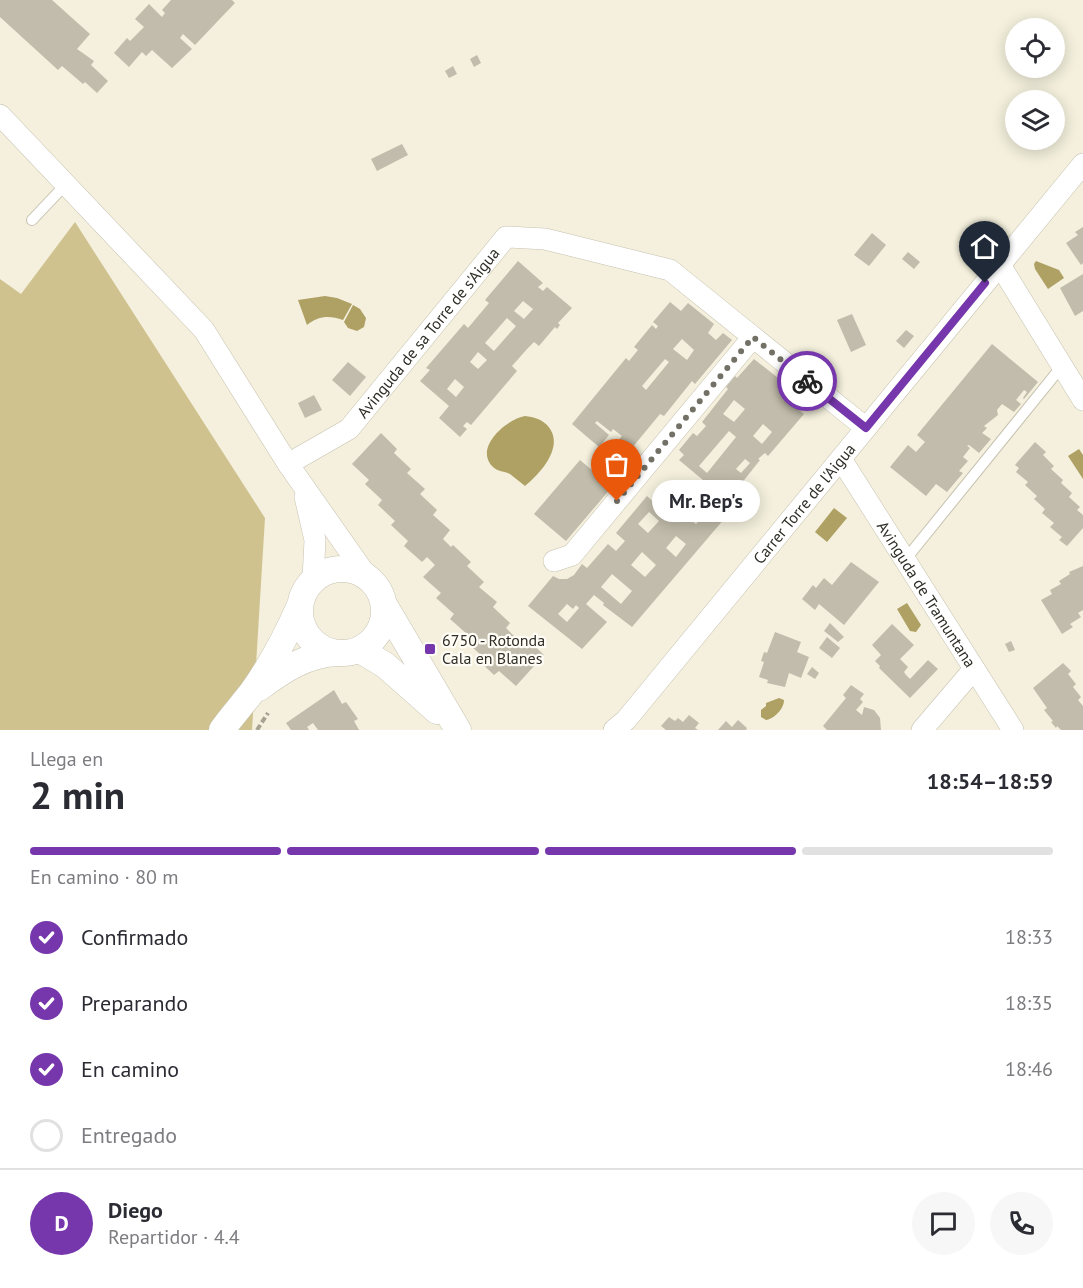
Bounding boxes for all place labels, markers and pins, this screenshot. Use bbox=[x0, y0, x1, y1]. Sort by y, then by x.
pin bbox=[959, 221, 1010, 283]
pin bbox=[591, 439, 642, 501]
callout: Mr. Bep's bbox=[653, 480, 761, 522]
place label: 6750 - Rotonda Cala en Blanes bbox=[442, 630, 545, 668]
marker: 6750 - Rotonda Cala en Blanes bbox=[423, 642, 437, 656]

